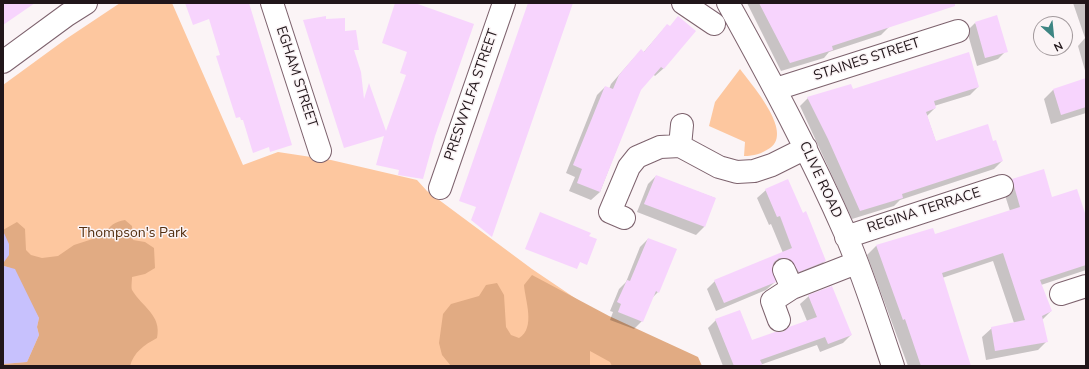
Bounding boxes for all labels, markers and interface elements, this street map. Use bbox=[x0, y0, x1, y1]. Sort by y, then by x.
north arrow bbox=[1033, 16, 1073, 56]
street label: EGHAM STREET bbox=[272, 24, 320, 130]
street label: PRESWYLFA STREET bbox=[442, 27, 502, 163]
street label: STAINES STREET bbox=[812, 35, 922, 85]
text: N bbox=[1051, 38, 1065, 55]
street label: CLIVE ROAD bbox=[795, 139, 845, 221]
street label: REGINA TERRACE bbox=[865, 185, 983, 237]
park label: Thompson's Park bbox=[79, 226, 187, 242]

